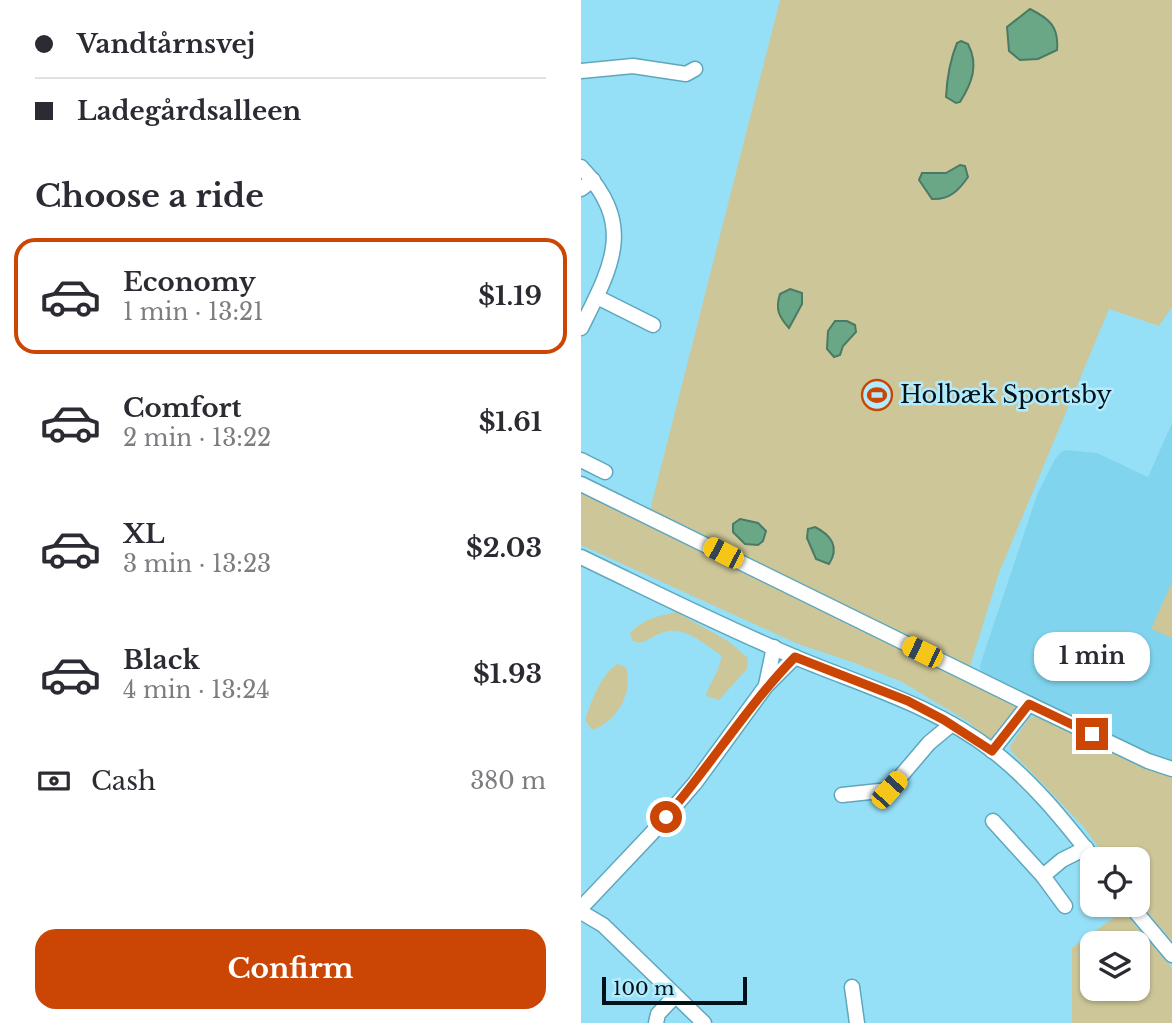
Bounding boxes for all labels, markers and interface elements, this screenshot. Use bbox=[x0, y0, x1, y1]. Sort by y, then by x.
text: Vandtårnsvej bbox=[77, 28, 255, 60]
text: Ladegårdsalleen bbox=[77, 95, 301, 127]
text: Choose a ride bbox=[35, 176, 264, 216]
icon: car bbox=[39, 265, 102, 328]
text: Economy bbox=[123, 266, 256, 298]
text: $1.19 bbox=[478, 280, 542, 312]
text: 1 min · 13:21 bbox=[123, 298, 263, 326]
sports icon: Holbæk Sportsby bbox=[860, 378, 894, 412]
place label: Holbæk Sportsby bbox=[900, 380, 1113, 409]
icon: car bbox=[39, 391, 102, 454]
text: Comfort bbox=[123, 392, 241, 424]
text: $1.61 bbox=[479, 406, 542, 438]
text: 2 min · 13:22 bbox=[123, 424, 271, 452]
icon: car bbox=[39, 517, 102, 580]
text: XL bbox=[123, 518, 165, 550]
text: $2.03 bbox=[466, 532, 542, 564]
car bbox=[700, 534, 747, 572]
text: 3 min · 13:23 bbox=[123, 550, 271, 578]
callout: 1 min bbox=[1034, 632, 1150, 682]
car bbox=[899, 633, 946, 671]
text: 1 min bbox=[1059, 642, 1125, 670]
icon: car bbox=[39, 643, 102, 706]
text: Black bbox=[123, 644, 200, 676]
text: $1.93 bbox=[473, 658, 542, 690]
text: 4 min · 13:24 bbox=[123, 676, 270, 704]
route end bbox=[1076, 718, 1108, 750]
icon: cash bbox=[35, 762, 73, 800]
text: Cash bbox=[91, 765, 156, 797]
text: 380 m bbox=[470, 767, 546, 795]
car bbox=[868, 767, 911, 813]
route start bbox=[650, 801, 682, 833]
map controls bbox=[1080, 847, 1150, 1001]
button: locate bbox=[1080, 847, 1150, 917]
button: Confirm bbox=[35, 929, 546, 1009]
button: layers bbox=[1080, 931, 1150, 1001]
scale bar bbox=[602, 974, 747, 1006]
text: 100 m bbox=[613, 977, 674, 1000]

